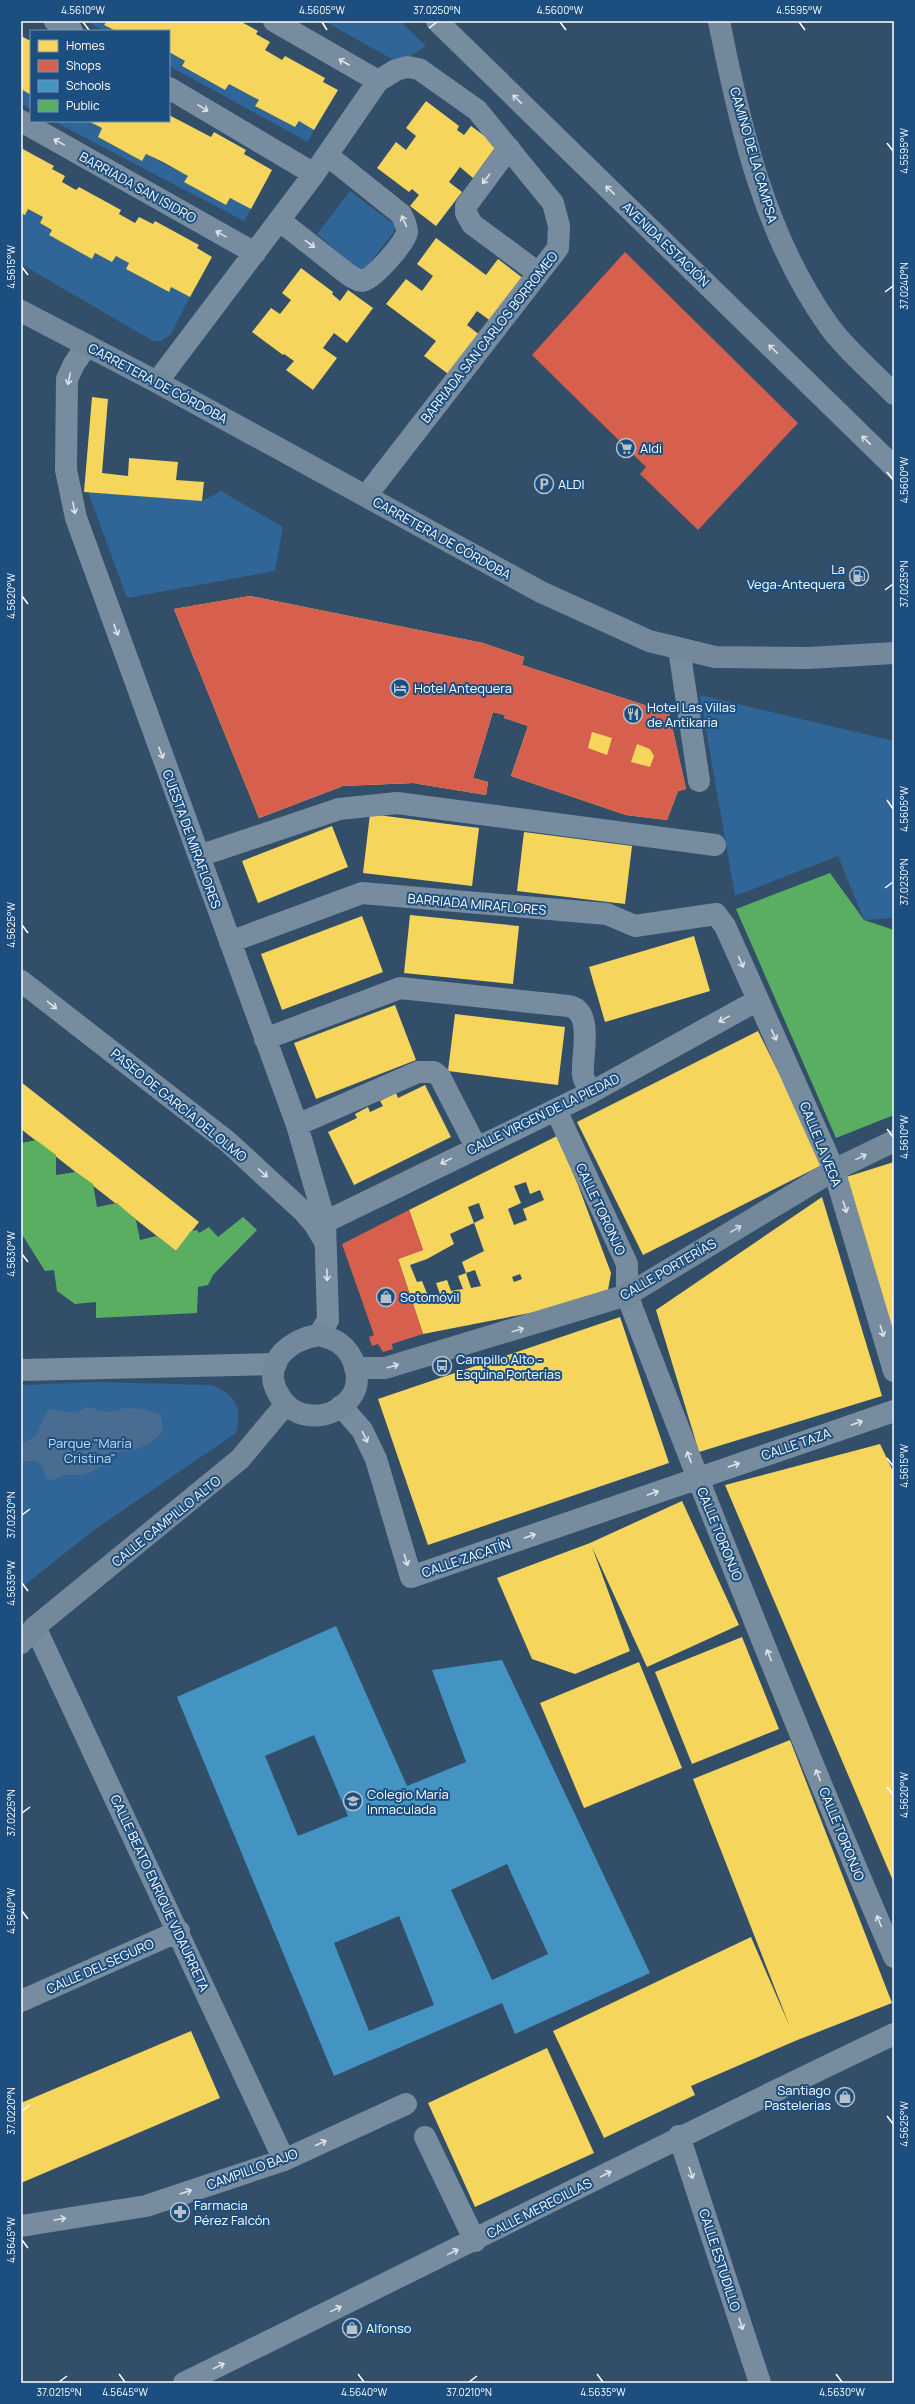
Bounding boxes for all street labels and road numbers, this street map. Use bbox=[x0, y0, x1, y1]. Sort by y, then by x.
street label: CAMINO DE LA CAMPSA bbox=[726, 85, 782, 225]
street label: BARRIADA SAN ISIDRO bbox=[76, 147, 200, 227]
street label: AVENIDA ESTACIÓN bbox=[618, 198, 714, 290]
street label: BARRIADA SAN CARLOS BORROMEO bbox=[416, 247, 562, 427]
street label: CARRETERA DE CÓRDOBA bbox=[85, 339, 231, 427]
street label: CARRETERA DE CÓRDOBA bbox=[370, 492, 514, 584]
street label: CUESTA DE MIRAFLORES bbox=[158, 767, 226, 911]
street label: BARRIADA MIRAFLORES bbox=[407, 889, 547, 919]
street label: PASEO DE GARCÍA DEL OLMO bbox=[107, 1044, 251, 1166]
street label: CALLE VIRGEN DE LA PIEDAD bbox=[464, 1069, 623, 1159]
street label: CALLE LA VEGA bbox=[796, 1099, 846, 1189]
street label: CALLE TORONJO bbox=[572, 1160, 630, 1258]
street label: CALLE PORTERÍAS bbox=[617, 1234, 719, 1304]
street label: CALLE TAZA bbox=[759, 1424, 833, 1464]
street label: CALLE CAMPILLO ALTO bbox=[108, 1471, 225, 1571]
street label: CALLE TORONJO bbox=[693, 1484, 747, 1584]
street label: CALLE ZACATÍN bbox=[419, 1534, 513, 1582]
street label: CALLE TORONJO bbox=[815, 1784, 869, 1884]
street label: CALLE BEATO ENRIQUE VIDAURRETA bbox=[106, 1792, 214, 1994]
street label: CALLE DEL SEGURO bbox=[43, 1934, 157, 1998]
street label: CAMPILLO BAJO bbox=[204, 2144, 301, 2194]
street label: CALLE MERECILLAS bbox=[483, 2174, 595, 2242]
street label: CALLE ESTUDILLO bbox=[695, 2206, 745, 2314]

